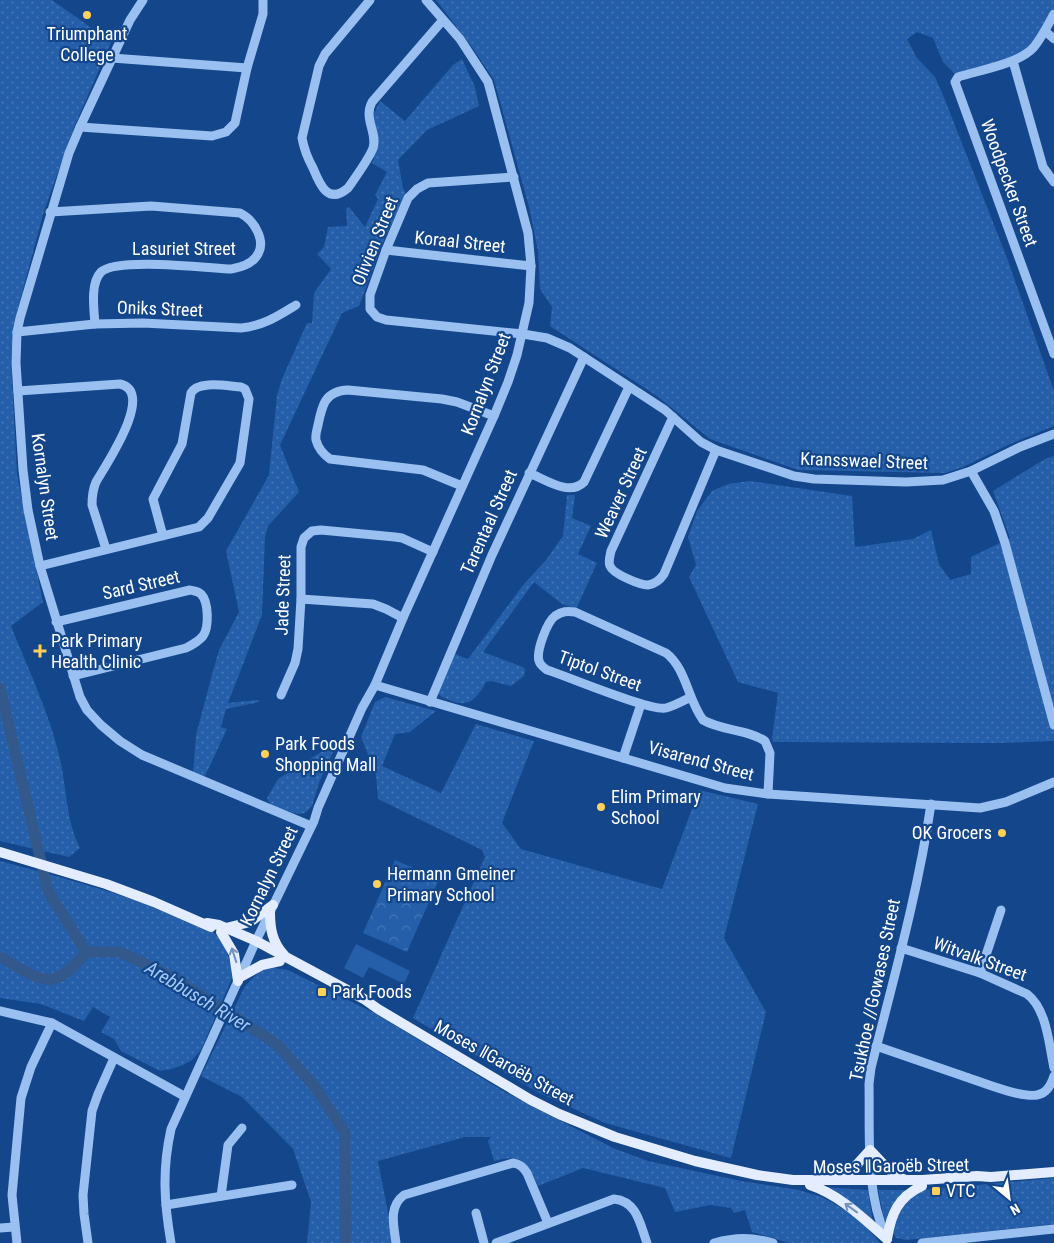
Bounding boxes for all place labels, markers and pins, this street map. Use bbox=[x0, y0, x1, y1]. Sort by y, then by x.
marker: Triumphant College bbox=[81, 9, 93, 21]
place label: Triumphant College bbox=[47, 23, 127, 65]
place label: Park Primary Health Clinic bbox=[51, 630, 143, 672]
marker: Park Primary Health Clinic bbox=[33, 644, 47, 658]
place label: Park Foods Shopping Mall bbox=[275, 733, 376, 775]
marker: Park Foods Shopping Mall bbox=[259, 748, 271, 760]
place label: Elim Primary School bbox=[611, 786, 701, 828]
marker: Elim Primary School bbox=[595, 801, 607, 813]
place label: OK Grocers bbox=[912, 822, 992, 843]
marker: OK Grocers bbox=[996, 827, 1008, 839]
place label: Hermann Gmeiner Primary School bbox=[387, 863, 516, 905]
marker: Hermann Gmeiner Primary School bbox=[371, 878, 383, 890]
place label: Park Foods bbox=[332, 981, 412, 1002]
marker: Park Foods bbox=[316, 986, 328, 998]
place label: VTC bbox=[946, 1180, 975, 1201]
marker: VTC bbox=[930, 1185, 942, 1197]

